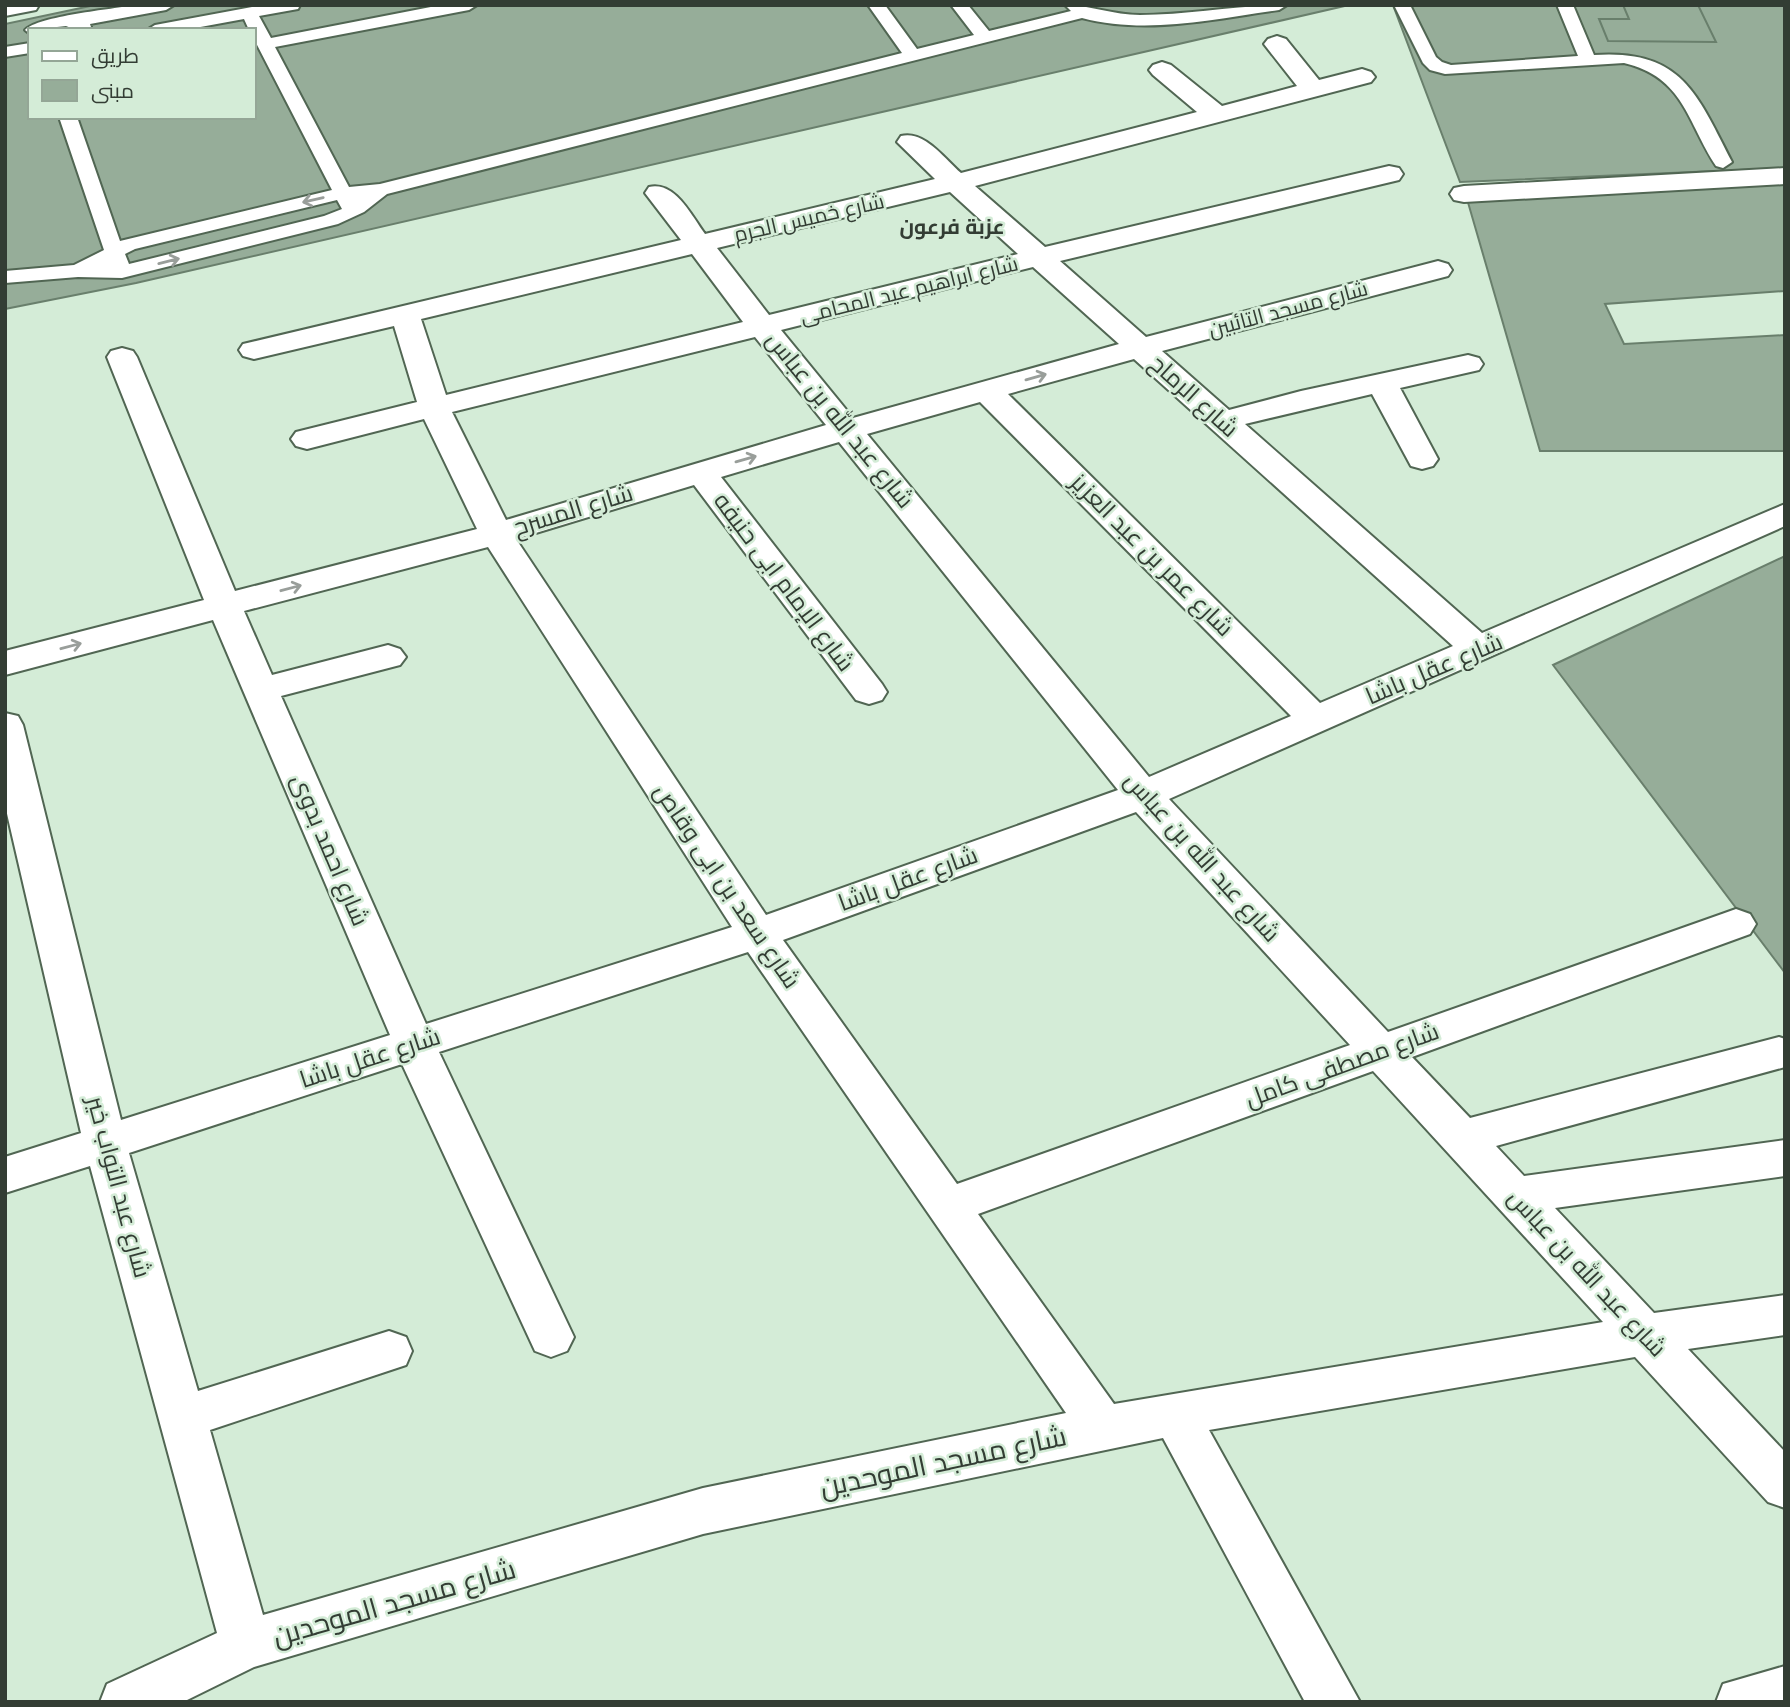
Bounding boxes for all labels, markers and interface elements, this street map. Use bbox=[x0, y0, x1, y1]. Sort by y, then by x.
legend bbox=[28, 28, 256, 119]
text: طريق bbox=[91, 42, 139, 69]
text: مبنى bbox=[91, 77, 134, 104]
street label: شارع خميس الجرم bbox=[731, 187, 887, 249]
one-way arrow bbox=[302, 194, 325, 208]
district label: عزبة فرعون bbox=[899, 213, 1005, 240]
street label: شارع ابراهيم عيد المحامى bbox=[797, 249, 1021, 331]
one-way arrow bbox=[157, 254, 180, 267]
street label: شارع مسجد التائبين bbox=[1205, 274, 1371, 344]
street label: شارع عبد الله بن عباس bbox=[759, 325, 921, 515]
street label: شارع الرماح bbox=[1143, 347, 1245, 445]
one-way arrow bbox=[1024, 370, 1046, 383]
one-way arrow bbox=[734, 451, 756, 464]
street label: شارع عمر بن عبد العزيز bbox=[1062, 465, 1240, 643]
street label: شارع المسرح bbox=[509, 477, 637, 543]
street label: شارع الإمام ابى حنيفه bbox=[706, 486, 862, 678]
one-way arrow bbox=[280, 581, 302, 594]
street label: شارع عقل باشا bbox=[1361, 626, 1507, 712]
one-way arrow bbox=[59, 639, 82, 652]
street label: شارع عبد الله بن عباس bbox=[1117, 765, 1287, 949]
street label: شارع احمد بدوى bbox=[284, 769, 376, 931]
street label: شارع سعد بن ابى وقاص bbox=[646, 777, 808, 995]
street label: شارع عقل باشا bbox=[834, 839, 982, 919]
street label: شارع مصطفى كامل bbox=[1241, 1015, 1443, 1115]
street label: شارع عقل باشا bbox=[296, 1020, 444, 1096]
street label: شارع عبد التواب خير bbox=[79, 1091, 159, 1281]
street label: شارع عبد الله بن عباس bbox=[1501, 1182, 1673, 1364]
street label: شارع مسجد الموحدين bbox=[816, 1416, 1070, 1506]
street label: شارع مسجد الموحدين bbox=[268, 1549, 520, 1655]

